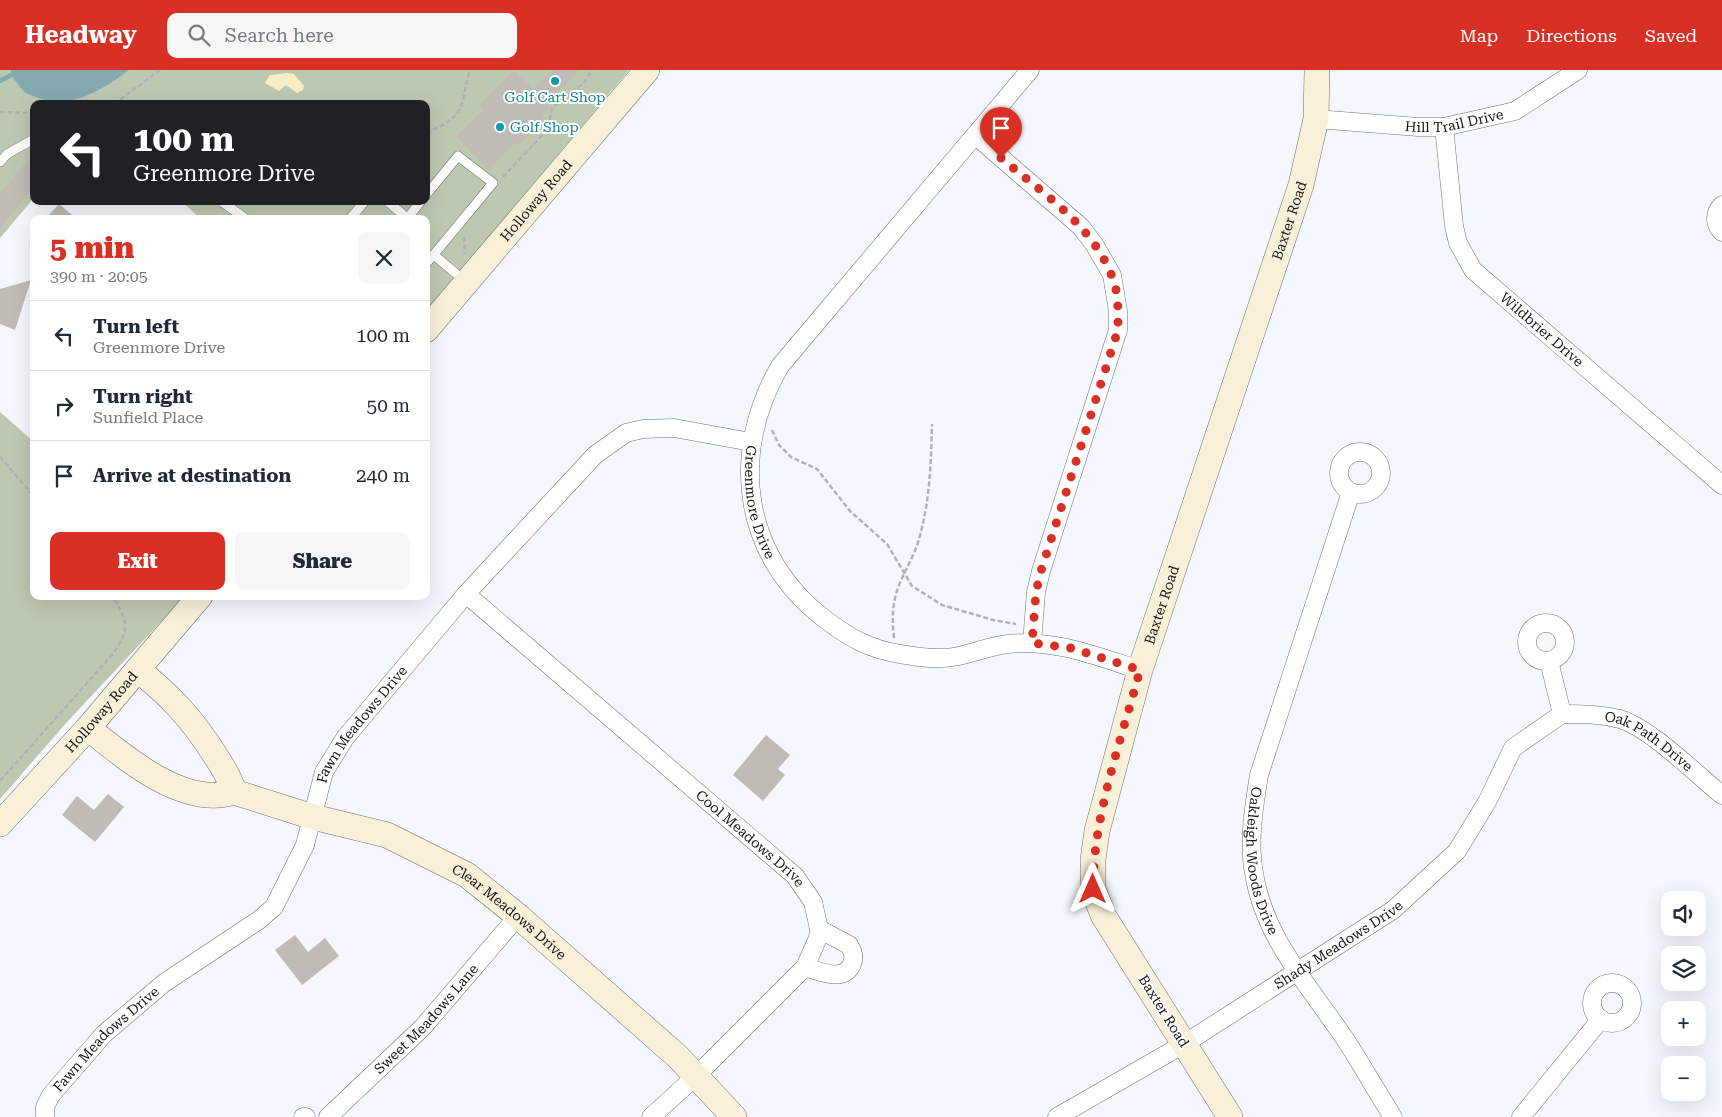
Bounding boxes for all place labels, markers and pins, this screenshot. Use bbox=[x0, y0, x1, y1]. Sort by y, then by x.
marker: Golf Cart Shop bbox=[549, 75, 561, 87]
place label: Golf Cart Shop bbox=[505, 89, 605, 105]
pin bbox=[980, 107, 1022, 158]
place label: Golf Shop bbox=[510, 119, 579, 135]
marker: Golf Shop bbox=[494, 121, 506, 133]

